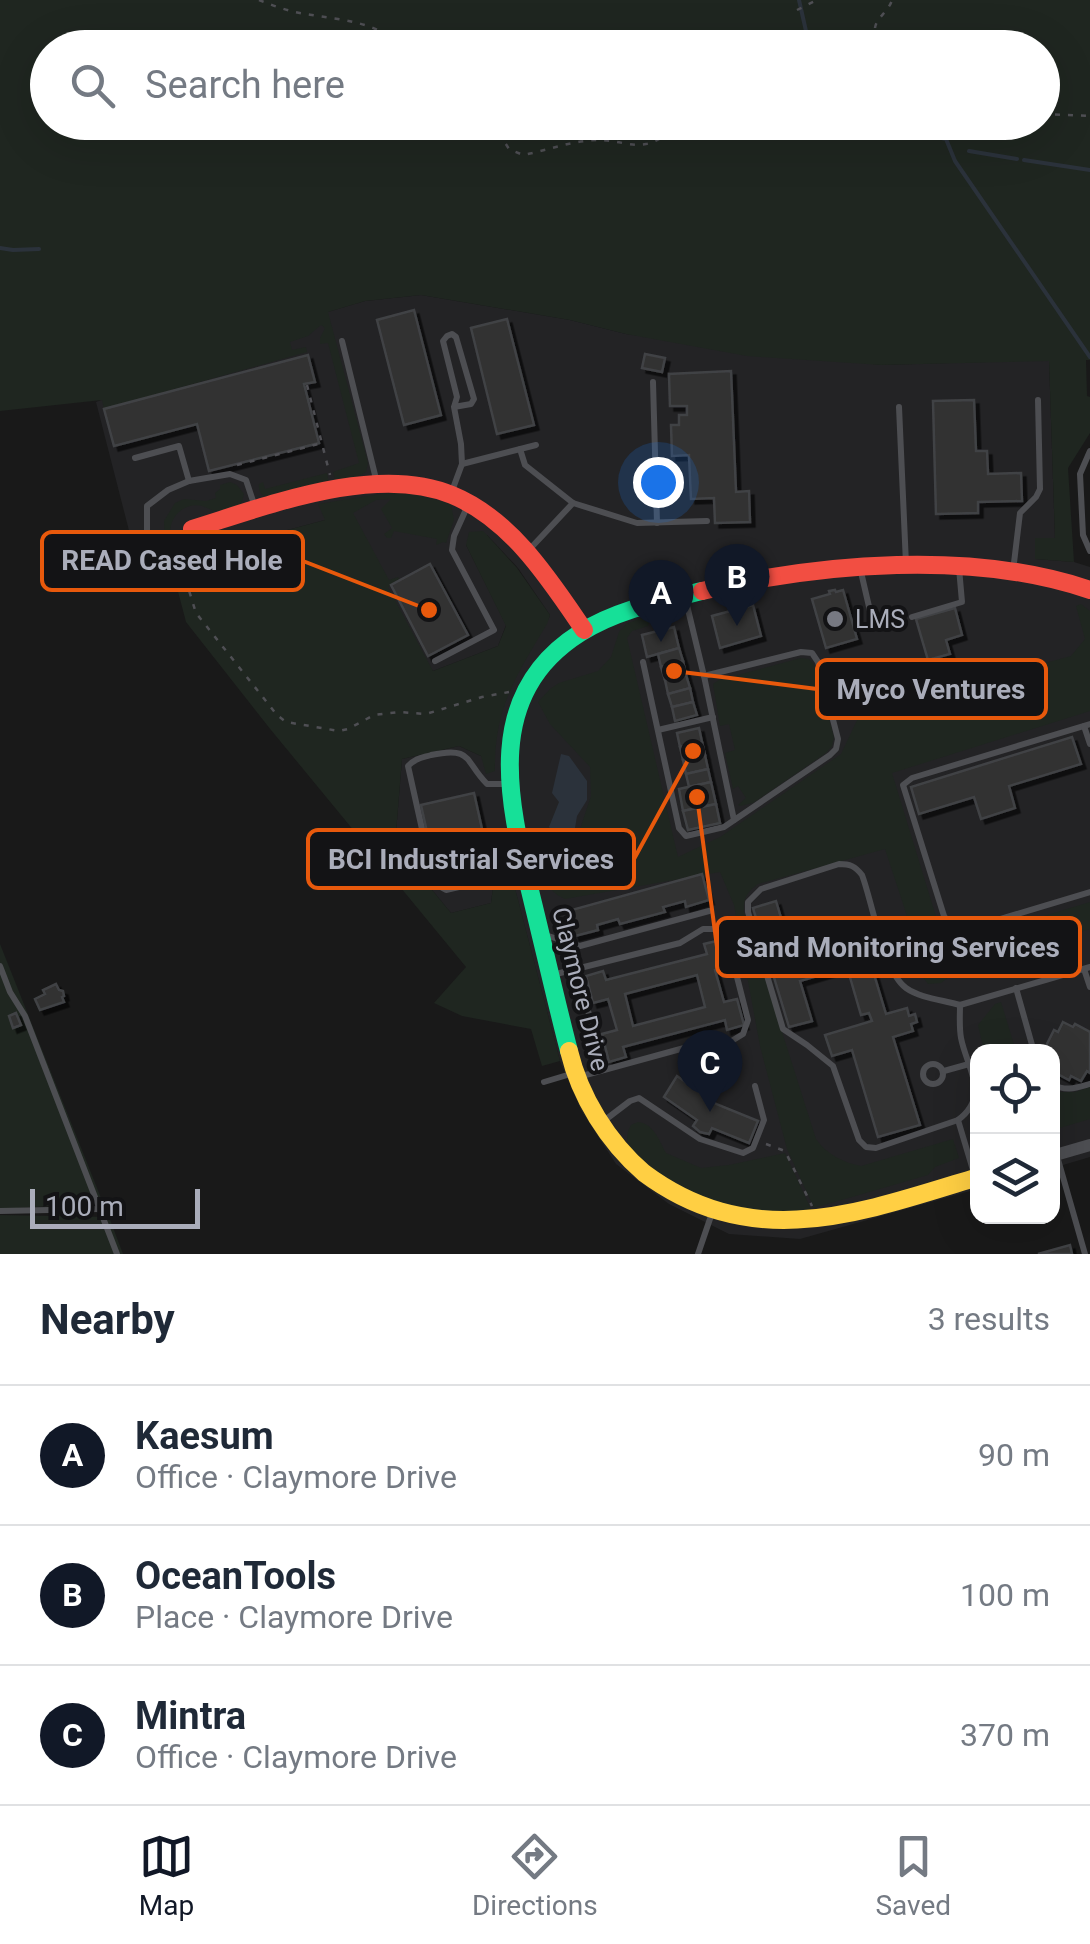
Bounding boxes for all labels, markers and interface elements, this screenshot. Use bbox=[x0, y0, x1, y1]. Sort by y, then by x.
search box bbox=[30, 30, 1060, 140]
icon: search bbox=[65, 58, 120, 113]
text: Search here bbox=[145, 63, 345, 107]
your location bbox=[633, 457, 684, 508]
callout: READ Cased Hole bbox=[42, 532, 303, 590]
text: READ Cased Hole bbox=[61, 544, 283, 577]
pin: B bbox=[704, 544, 770, 626]
pin: A bbox=[628, 560, 694, 642]
place label: LMS bbox=[855, 605, 905, 634]
marker: LMS bbox=[824, 608, 846, 630]
callout: Myco Ventures bbox=[817, 660, 1046, 718]
text: Myco Ventures bbox=[837, 673, 1025, 706]
callout: BCI Industrial Services bbox=[308, 830, 634, 888]
text: BCI Industrial Services bbox=[328, 843, 614, 876]
street label: Claymore Drive bbox=[546, 904, 615, 1074]
callout: Sand Monitoring Services bbox=[717, 918, 1080, 976]
text: Sand Monitoring Services bbox=[736, 931, 1060, 964]
pin: C bbox=[678, 1030, 742, 1112]
map controls bbox=[970, 1044, 1060, 1224]
button: locate bbox=[970, 1044, 1060, 1134]
button: layers bbox=[970, 1134, 1060, 1224]
scale bar bbox=[30, 1184, 200, 1228]
text: 100 m bbox=[45, 1190, 124, 1223]
text: Nearby bbox=[40, 1295, 175, 1344]
text: 3 results bbox=[928, 1300, 1050, 1338]
text: Kaesum bbox=[135, 1414, 274, 1458]
text: A bbox=[62, 1436, 83, 1474]
text: 90 m bbox=[978, 1436, 1050, 1474]
text: Office · Claymore Drive bbox=[135, 1458, 457, 1496]
text: OceanTools bbox=[135, 1554, 336, 1598]
text: B bbox=[62, 1576, 83, 1614]
text: 100 m bbox=[960, 1576, 1050, 1614]
text: Place · Claymore Drive bbox=[135, 1598, 453, 1636]
text: Mintra bbox=[135, 1694, 246, 1738]
text: C bbox=[62, 1716, 83, 1754]
text: 370 m bbox=[960, 1716, 1050, 1754]
text: Office · Claymore Drive bbox=[135, 1738, 457, 1776]
tab: Map bbox=[139, 1829, 194, 1922]
tab: Directions bbox=[472, 1829, 598, 1922]
tab: Saved bbox=[875, 1829, 951, 1922]

